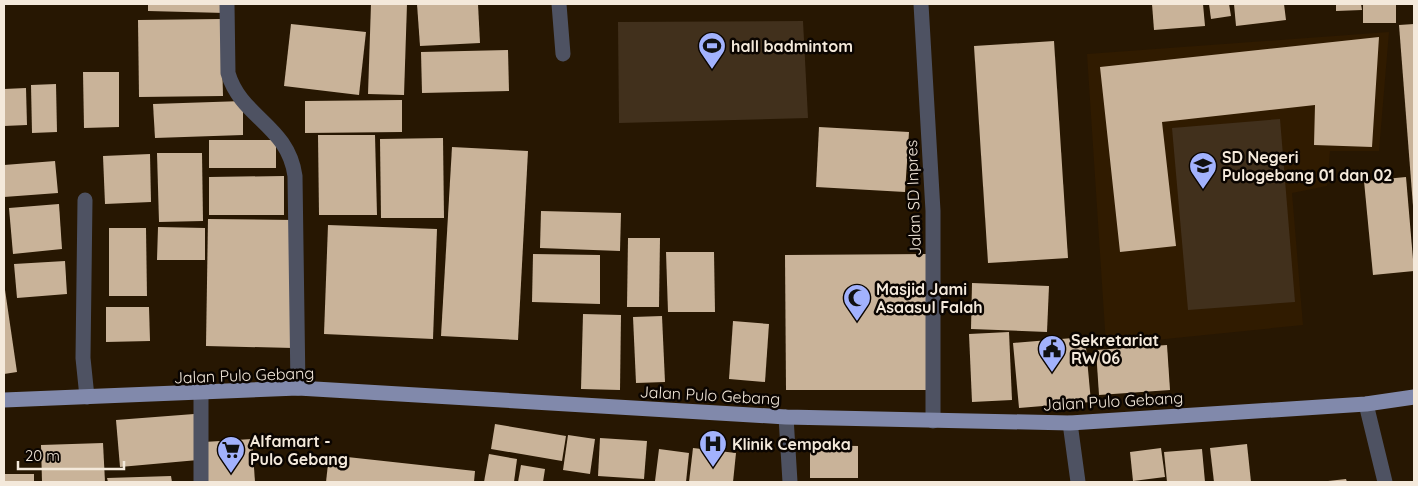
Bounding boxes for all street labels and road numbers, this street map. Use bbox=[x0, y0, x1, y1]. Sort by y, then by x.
street label: Jalan SD Inpres bbox=[901, 140, 925, 256]
street label: Jalan Pulo Gebang bbox=[173, 363, 315, 387]
street label: Jalan Pulo Gebang bbox=[639, 381, 781, 409]
street label: Jalan Pulo Gebang bbox=[1042, 387, 1184, 415]

